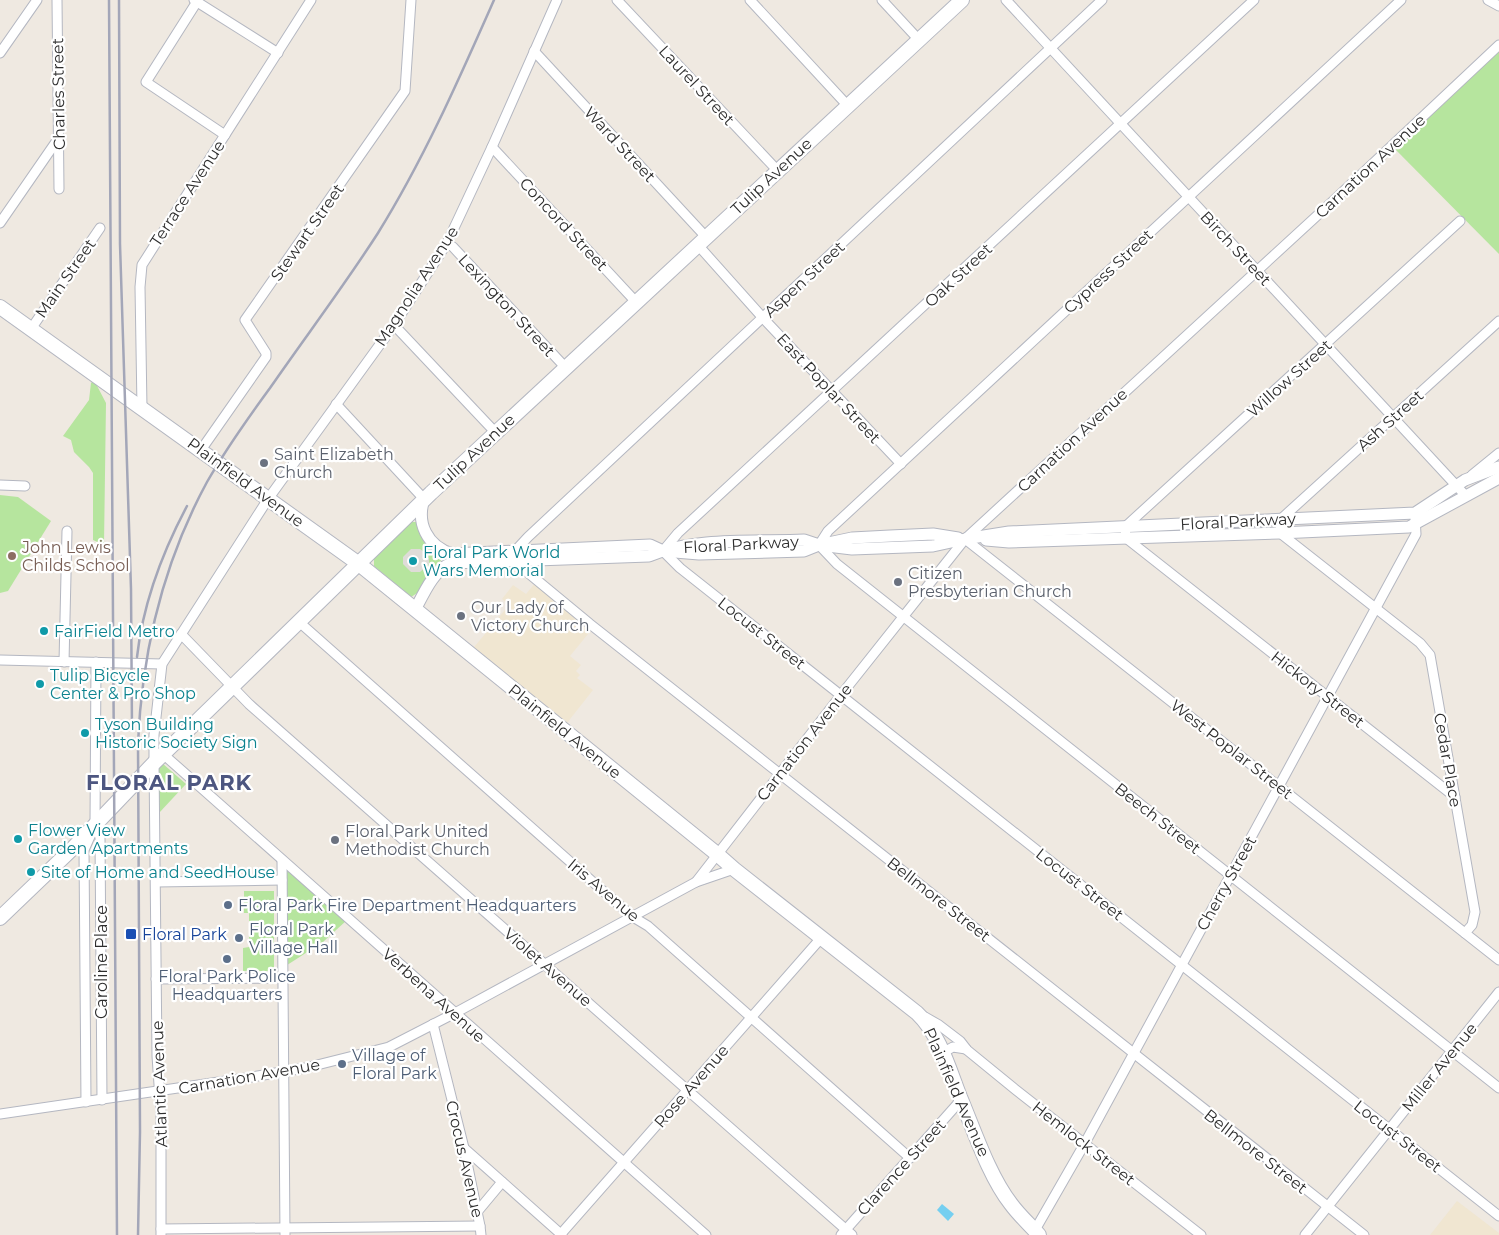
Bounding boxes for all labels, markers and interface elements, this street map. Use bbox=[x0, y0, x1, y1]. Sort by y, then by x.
street label: Charles Street bbox=[48, 37, 69, 150]
street label: Laurel Street bbox=[655, 41, 739, 130]
street label: Ward Street bbox=[580, 103, 660, 186]
street label: Carnation Avenue bbox=[1311, 111, 1429, 222]
street label: Tulip Avenue bbox=[727, 134, 816, 219]
street label: Terrace Avenue bbox=[146, 137, 229, 250]
street label: Concord Street bbox=[516, 174, 612, 275]
street label: Stewart Street bbox=[267, 180, 348, 285]
street label: Birch Street bbox=[1196, 207, 1275, 290]
street label: Magnolia Avenue bbox=[371, 223, 462, 350]
street label: Cypress Street bbox=[1060, 225, 1157, 318]
street label: Main Street bbox=[31, 235, 100, 322]
street label: Aspen Street bbox=[760, 237, 849, 321]
street label: Oak Street bbox=[921, 239, 996, 311]
street label: Lexington Street bbox=[454, 250, 559, 361]
street label: East Poplar Street bbox=[773, 329, 885, 448]
street label: Willow Street bbox=[1243, 335, 1336, 421]
street label: Carnation Avenue bbox=[1013, 385, 1131, 496]
street label: Ash Street bbox=[1353, 385, 1428, 455]
street label: Tulip Avenue bbox=[430, 410, 519, 495]
street label: Plainfield Avenue bbox=[184, 434, 308, 531]
place label: Saint Elizabeth Church bbox=[274, 445, 394, 482]
marker: Saint Elizabeth Church bbox=[258, 457, 270, 469]
street label: Floral Parkway bbox=[1180, 509, 1297, 534]
street label: Floral Parkway bbox=[683, 532, 800, 557]
place label: John Lewis Childs School bbox=[21, 538, 130, 575]
place label: Floral Park World Wars Memorial bbox=[423, 543, 560, 580]
marker: John Lewis Childs School bbox=[6, 550, 18, 562]
marker: Floral Park World Wars Memorial bbox=[407, 555, 419, 567]
place label: Citizen Presbyterian Church bbox=[908, 564, 1072, 601]
marker: Citizen Presbyterian Church bbox=[892, 576, 904, 588]
street label: Locust Street bbox=[714, 593, 810, 674]
place label: Our Lady of Victory Church bbox=[471, 598, 590, 635]
marker: Our Lady of Victory Church bbox=[455, 610, 467, 622]
place label: FairField Metro bbox=[54, 622, 175, 641]
marker: FairField Metro bbox=[38, 625, 50, 637]
street label: Hickory Street bbox=[1267, 647, 1368, 732]
place label: Tulip Bicycle Center & Pro Shop bbox=[50, 666, 196, 703]
marker: Tulip Bicycle Center & Pro Shop bbox=[34, 678, 46, 690]
street label: Plainfield Avenue bbox=[505, 680, 625, 783]
street label: Carnation Avenue bbox=[753, 680, 856, 805]
street label: West Poplar Street bbox=[1167, 696, 1297, 803]
street label: Cedar Place bbox=[1430, 712, 1465, 809]
place label: Tyson Building Historic Society Sign bbox=[95, 715, 258, 752]
marker: Tyson Building Historic Society Sign bbox=[79, 727, 91, 739]
district label: FLORAL PARK bbox=[86, 770, 252, 795]
street label: Beech Street bbox=[1111, 779, 1205, 858]
place label: Flower View Garden Apartments bbox=[28, 821, 188, 858]
place label: Floral Park United Methodist Church bbox=[345, 822, 490, 859]
street label: Cherry Street bbox=[1193, 832, 1261, 934]
marker: Flower View Garden Apartments bbox=[12, 833, 24, 845]
marker: Floral Park United Methodist Church bbox=[329, 834, 341, 846]
street label: Locust Street bbox=[1032, 844, 1128, 925]
street label: Bellmore Street bbox=[883, 853, 994, 946]
street label: Iris Avenue bbox=[564, 855, 643, 926]
place label: Site of Home and SeedHouse bbox=[41, 863, 275, 882]
marker: Site of Home and SeedHouse bbox=[25, 866, 37, 878]
place label: Floral Park Fire Department Headquarters bbox=[238, 896, 576, 915]
marker: Floral Park Fire Department Headquarters bbox=[222, 899, 234, 911]
street label: Caroline Place bbox=[92, 905, 111, 1019]
place label: Floral Park Village Hall bbox=[249, 920, 338, 957]
street label: Violet Avenue bbox=[500, 924, 596, 1011]
place label: Floral Park bbox=[142, 925, 227, 944]
marker: Floral Park bbox=[124, 927, 138, 941]
marker: Floral Park Village Hall bbox=[233, 932, 245, 944]
street label: Verbena Avenue bbox=[378, 944, 489, 1046]
marker: Floral Park Police Headquarters bbox=[221, 953, 233, 965]
place label: Floral Park Police Headquarters bbox=[158, 967, 296, 1004]
street label: Miller Avenue bbox=[1398, 1019, 1481, 1116]
street label: Atlantic Avenue bbox=[148, 1020, 171, 1148]
street label: Plainfield Avenue bbox=[919, 1025, 994, 1160]
street label: Rose Avenue bbox=[650, 1041, 733, 1132]
place label: Village of Floral Park bbox=[352, 1046, 437, 1083]
street label: Carnation Avenue bbox=[177, 1055, 321, 1098]
marker: Village of Floral Park bbox=[336, 1058, 348, 1070]
street label: Locust Street bbox=[1350, 1096, 1446, 1177]
street label: Hemlock Street bbox=[1029, 1097, 1139, 1190]
street label: Crocus Avenue bbox=[442, 1099, 487, 1220]
street label: Bellmore Street bbox=[1200, 1105, 1311, 1198]
street label: Clarence Street bbox=[853, 1115, 950, 1219]

